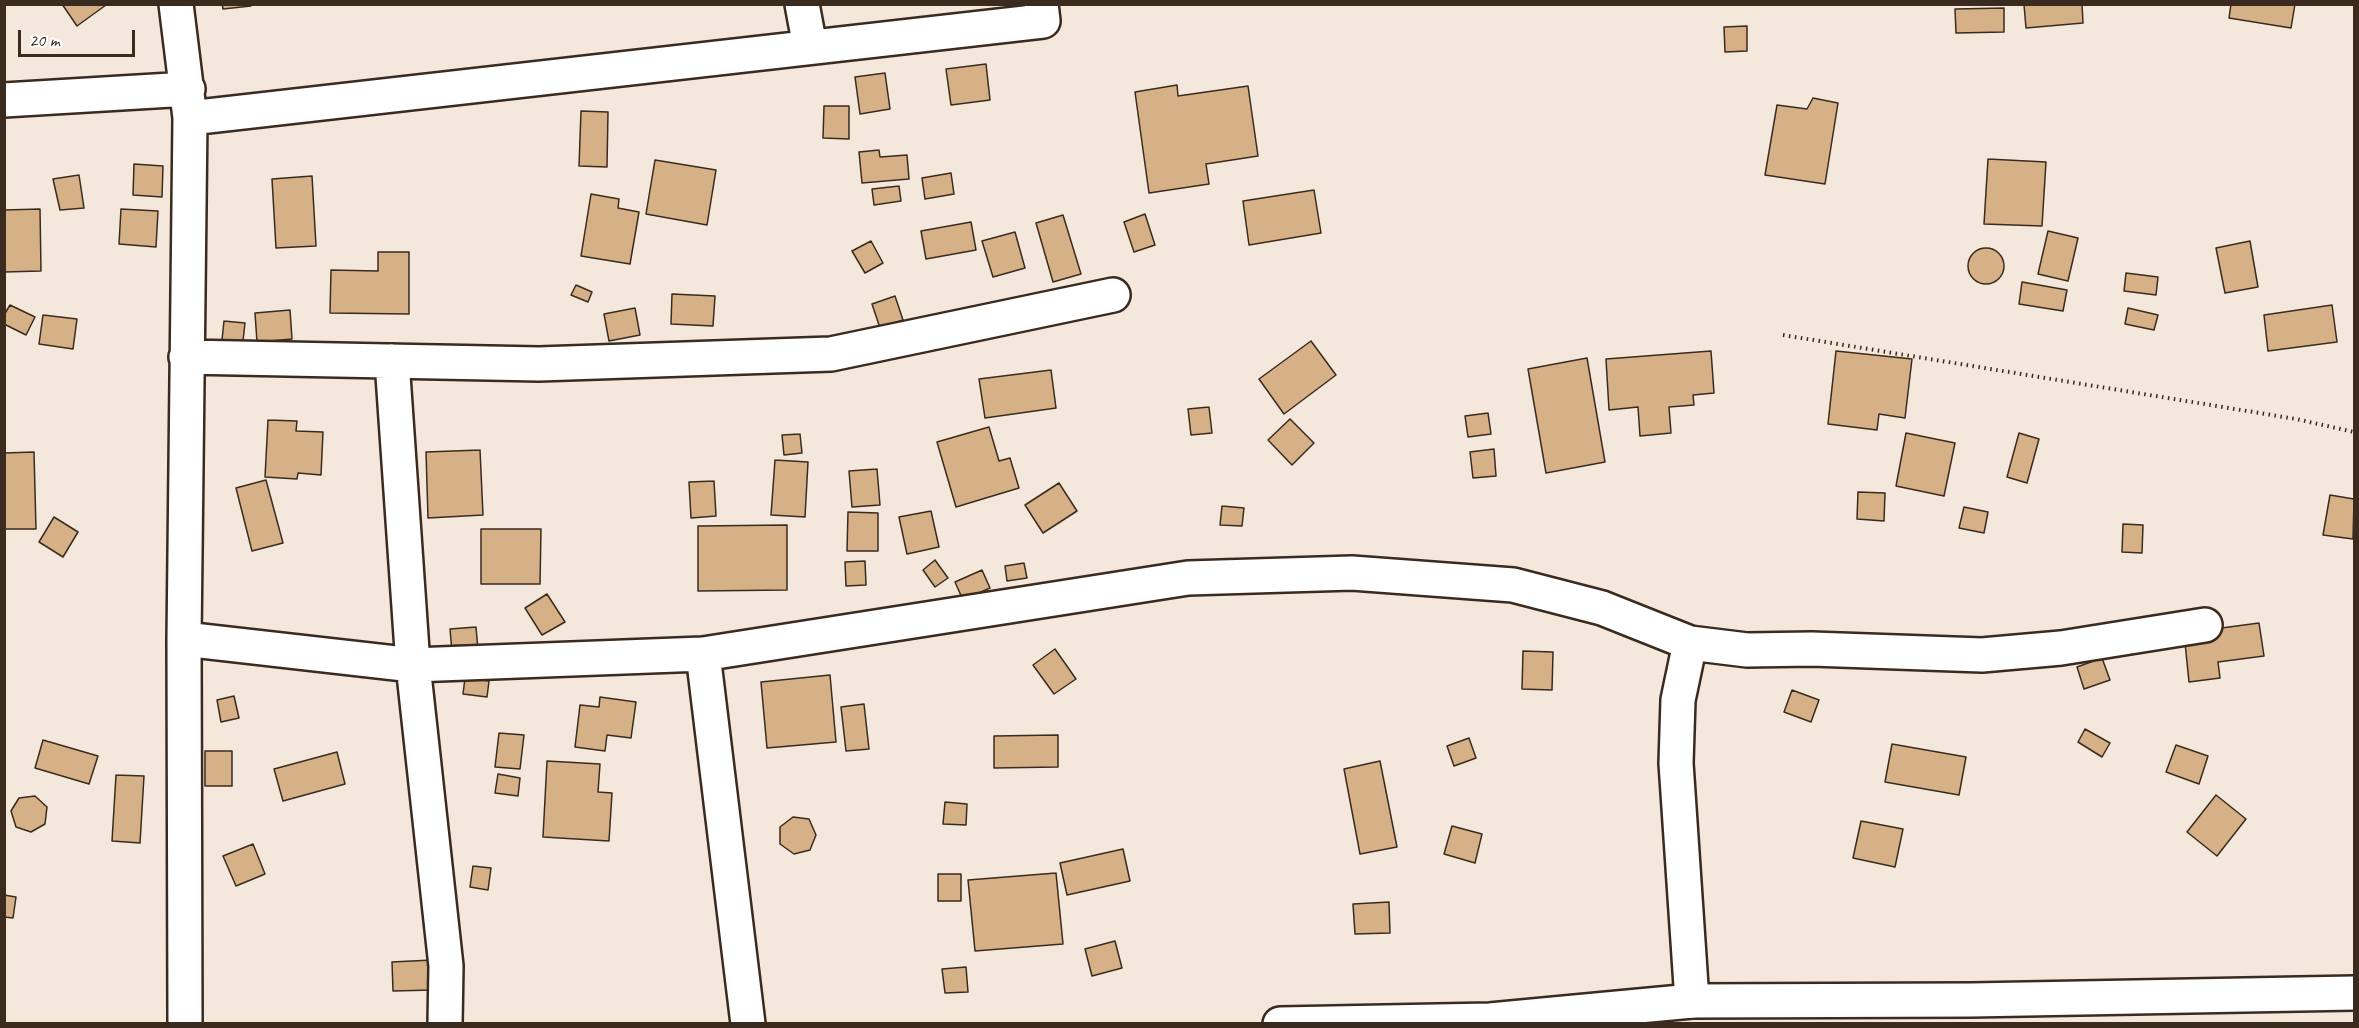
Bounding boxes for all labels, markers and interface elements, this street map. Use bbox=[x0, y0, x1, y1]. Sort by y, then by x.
scale bar bbox=[21, 18, 138, 56]
text: 20 m bbox=[29, 29, 60, 51]

